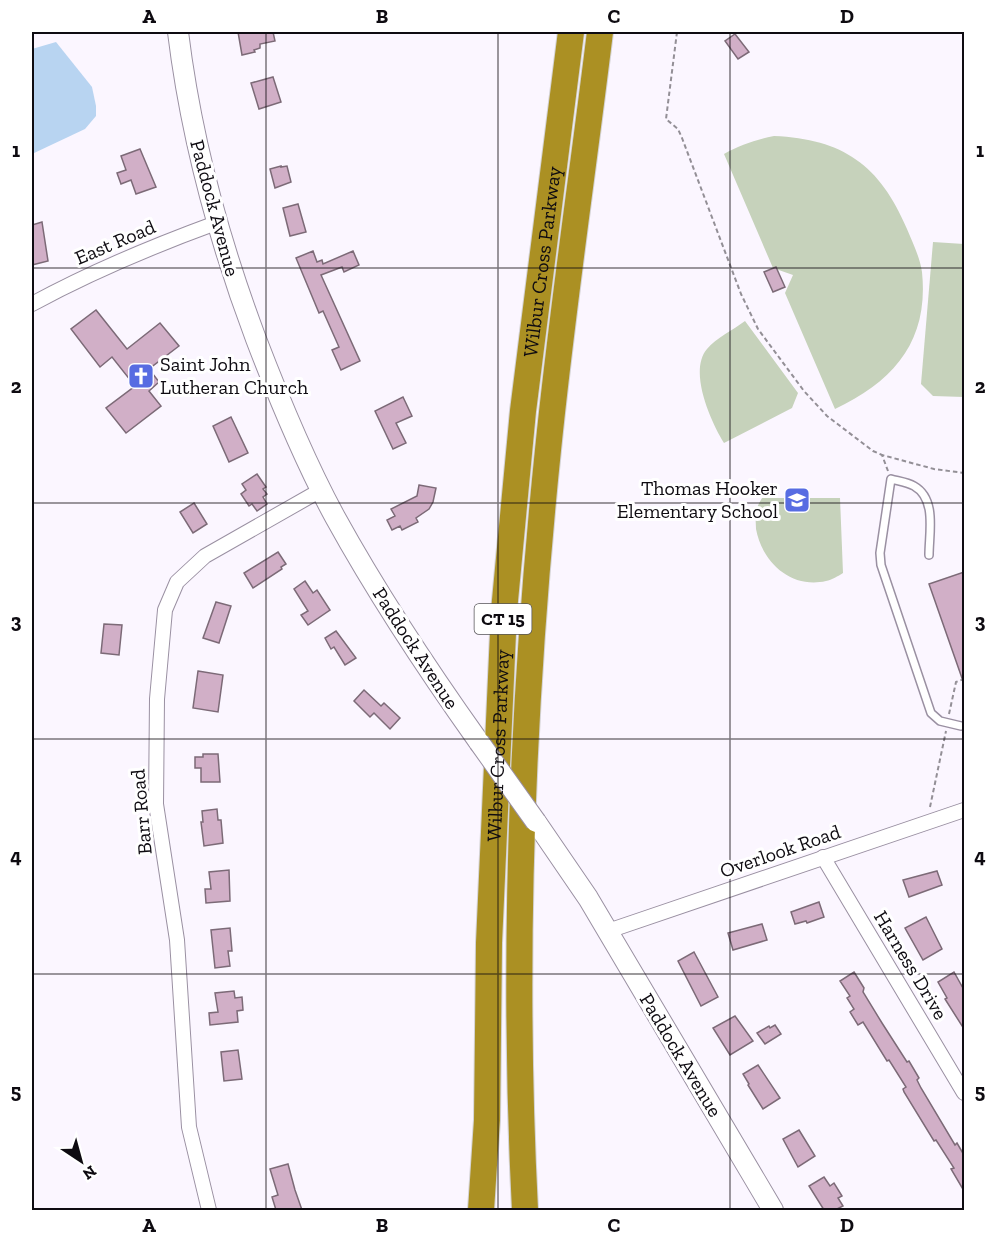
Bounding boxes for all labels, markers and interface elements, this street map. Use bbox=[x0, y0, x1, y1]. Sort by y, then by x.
text: A bbox=[142, 4, 156, 28]
text: B bbox=[376, 4, 388, 28]
text: C bbox=[608, 4, 621, 28]
text: D bbox=[840, 4, 854, 28]
street label: Paddock Avenue bbox=[185, 137, 245, 279]
text: 1 bbox=[12, 138, 20, 162]
text: 1 bbox=[976, 138, 984, 162]
street label: Wilbur Cross Parkway bbox=[518, 164, 566, 358]
street label: East Road bbox=[71, 214, 159, 270]
place label: Saint John Lutheran Church bbox=[160, 352, 309, 399]
church icon: Saint John Lutheran Church bbox=[126, 361, 156, 391]
text: 2 bbox=[11, 374, 22, 398]
text: 2 bbox=[975, 374, 986, 398]
place label: Thomas Hooker Elementary School bbox=[617, 476, 778, 523]
school or university icon: Thomas Hooker Elementary School bbox=[782, 485, 812, 515]
street label: Paddock Avenue bbox=[368, 583, 464, 713]
road number: CT 15 bbox=[474, 604, 532, 634]
text: 3 bbox=[11, 609, 22, 633]
text: 3 bbox=[975, 609, 986, 633]
street label: Wilbur Cross Parkway bbox=[482, 648, 514, 842]
street label: Barr Road bbox=[125, 768, 157, 856]
street label: Overlook Road bbox=[717, 819, 843, 883]
text: 4 bbox=[10, 844, 22, 868]
text: 4 bbox=[974, 844, 986, 868]
street label: Harness Drive bbox=[869, 906, 953, 1024]
street label: Paddock Avenue bbox=[635, 989, 727, 1121]
text: 5 bbox=[11, 1079, 21, 1103]
text: 5 bbox=[975, 1079, 985, 1103]
north arrow bbox=[51, 1131, 111, 1191]
text: N bbox=[79, 1161, 100, 1184]
text: A bbox=[142, 1213, 156, 1237]
text: B bbox=[376, 1213, 388, 1237]
text: C bbox=[608, 1213, 621, 1237]
text: D bbox=[840, 1213, 854, 1237]

